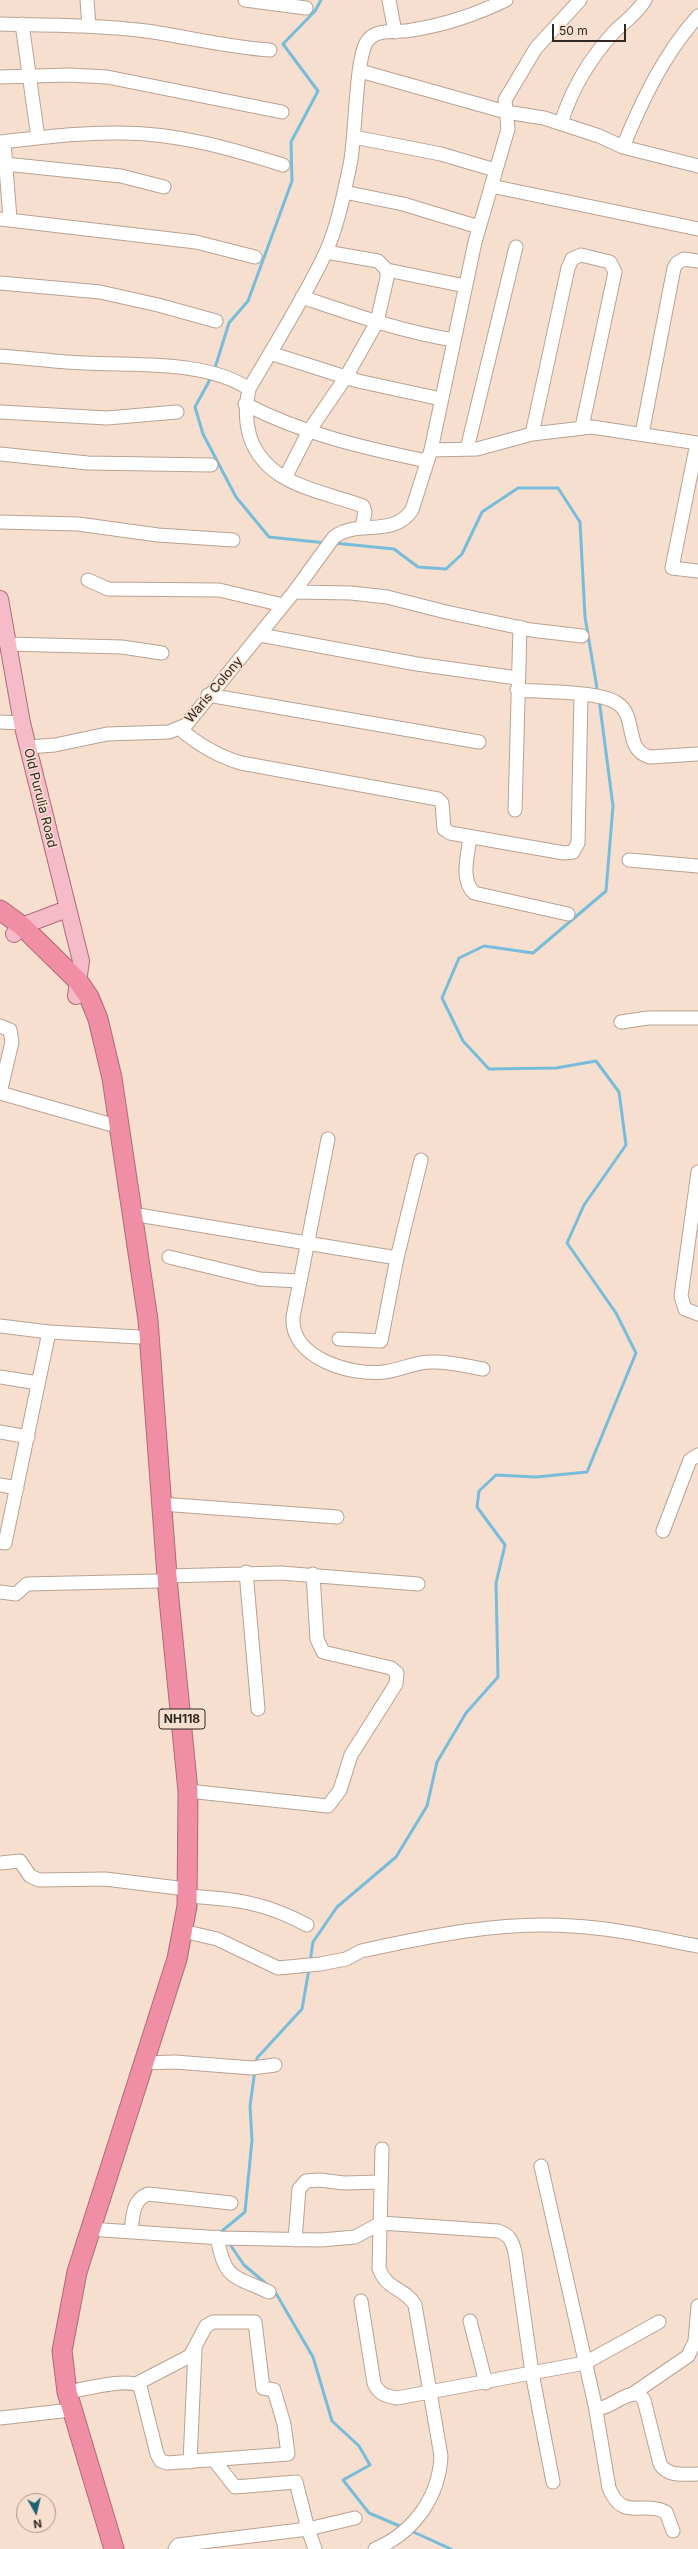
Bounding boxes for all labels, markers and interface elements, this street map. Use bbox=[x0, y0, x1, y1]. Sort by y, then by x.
scale bar bbox=[554, 16, 628, 42]
text: 50 m bbox=[559, 23, 588, 38]
street label: Waris Colony bbox=[182, 654, 246, 726]
street label: Old Purulia Road bbox=[20, 747, 60, 849]
road number: NH118 bbox=[159, 1709, 205, 1729]
north arrow bbox=[16, 2493, 56, 2533]
text: N bbox=[32, 2516, 43, 2531]

